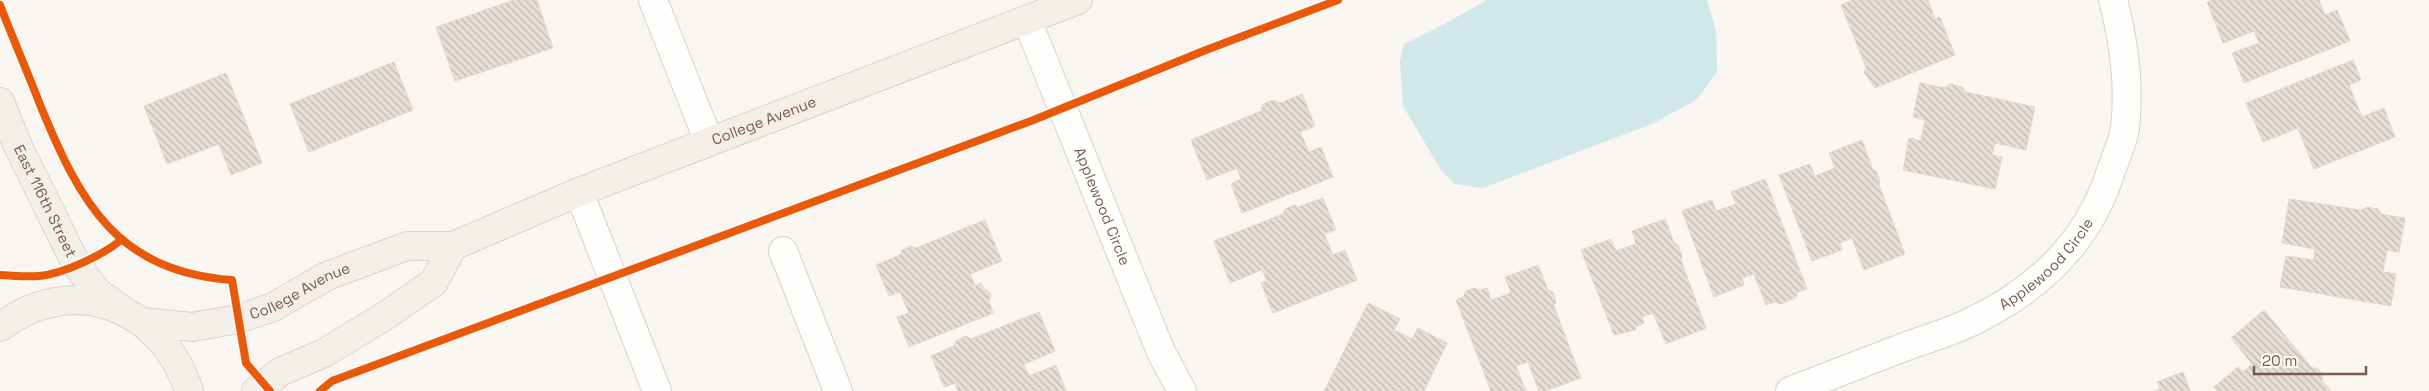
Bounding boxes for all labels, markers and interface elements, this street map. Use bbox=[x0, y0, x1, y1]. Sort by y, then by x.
street label: College Avenue bbox=[709, 92, 819, 149]
street label: East 116th Street bbox=[10, 141, 81, 260]
street label: Applewood Circle bbox=[1070, 144, 1135, 268]
street label: Applewood Circle bbox=[1995, 214, 2097, 314]
street label: College Avenue bbox=[247, 258, 353, 323]
scale bar bbox=[2254, 344, 2366, 376]
text: 20 m bbox=[2262, 351, 2297, 370]

